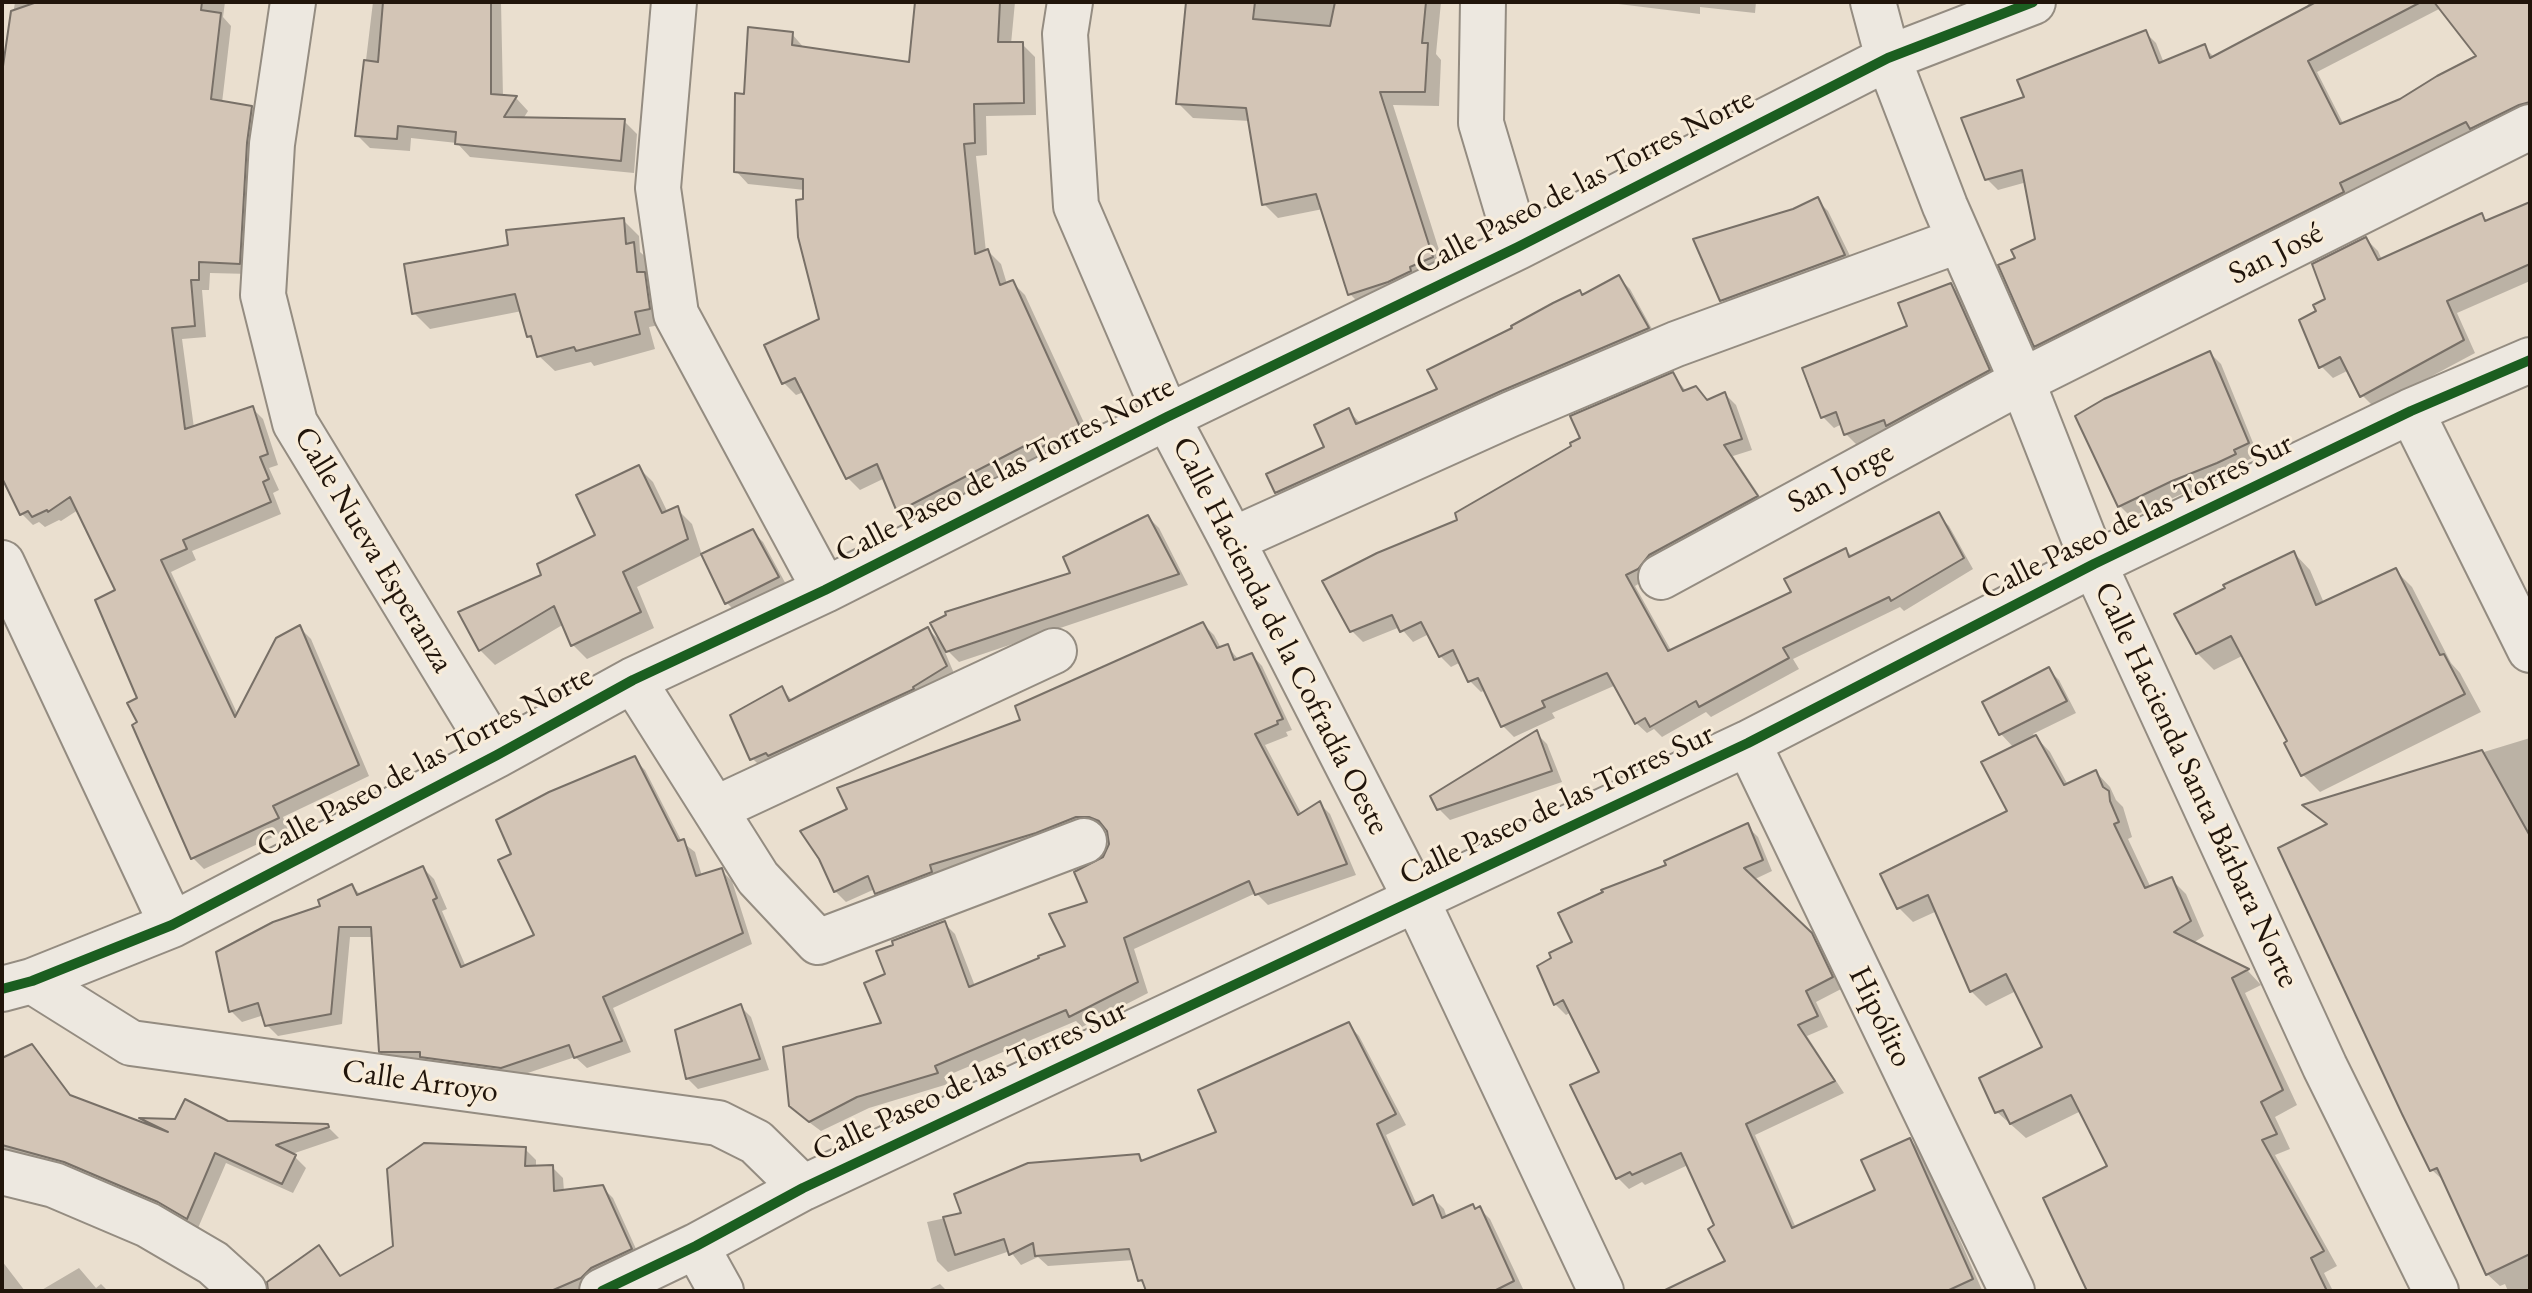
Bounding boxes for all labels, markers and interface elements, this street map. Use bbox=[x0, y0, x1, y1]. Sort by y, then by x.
street label: Calle Paseo de las Torres Norte bbox=[1409, 80, 1761, 284]
street label: San José bbox=[2223, 214, 2329, 294]
street label: Calle Paseo de las Torres Norte bbox=[829, 368, 1181, 572]
street label: Calle Nueva Esperanza bbox=[284, 420, 462, 680]
street label: Calle Paseo de las Torres Sur bbox=[1975, 425, 2299, 609]
street label: Calle Hacienda de la Cofradía Oeste bbox=[1163, 431, 1397, 841]
street label: San Jorge bbox=[1782, 433, 1900, 523]
street label: Calle Hacienda Santa Bárbara Norte bbox=[2085, 576, 2307, 994]
street label: Calle Paseo de las Torres Norte bbox=[251, 657, 599, 867]
street label: Calle Paseo de las Torres Sur bbox=[1394, 715, 1720, 895]
street label: Hipólito bbox=[1839, 960, 1921, 1074]
street label: Calle Paseo de las Torres Sur bbox=[807, 991, 1133, 1171]
street label: Calle Arroyo bbox=[339, 1052, 501, 1112]

